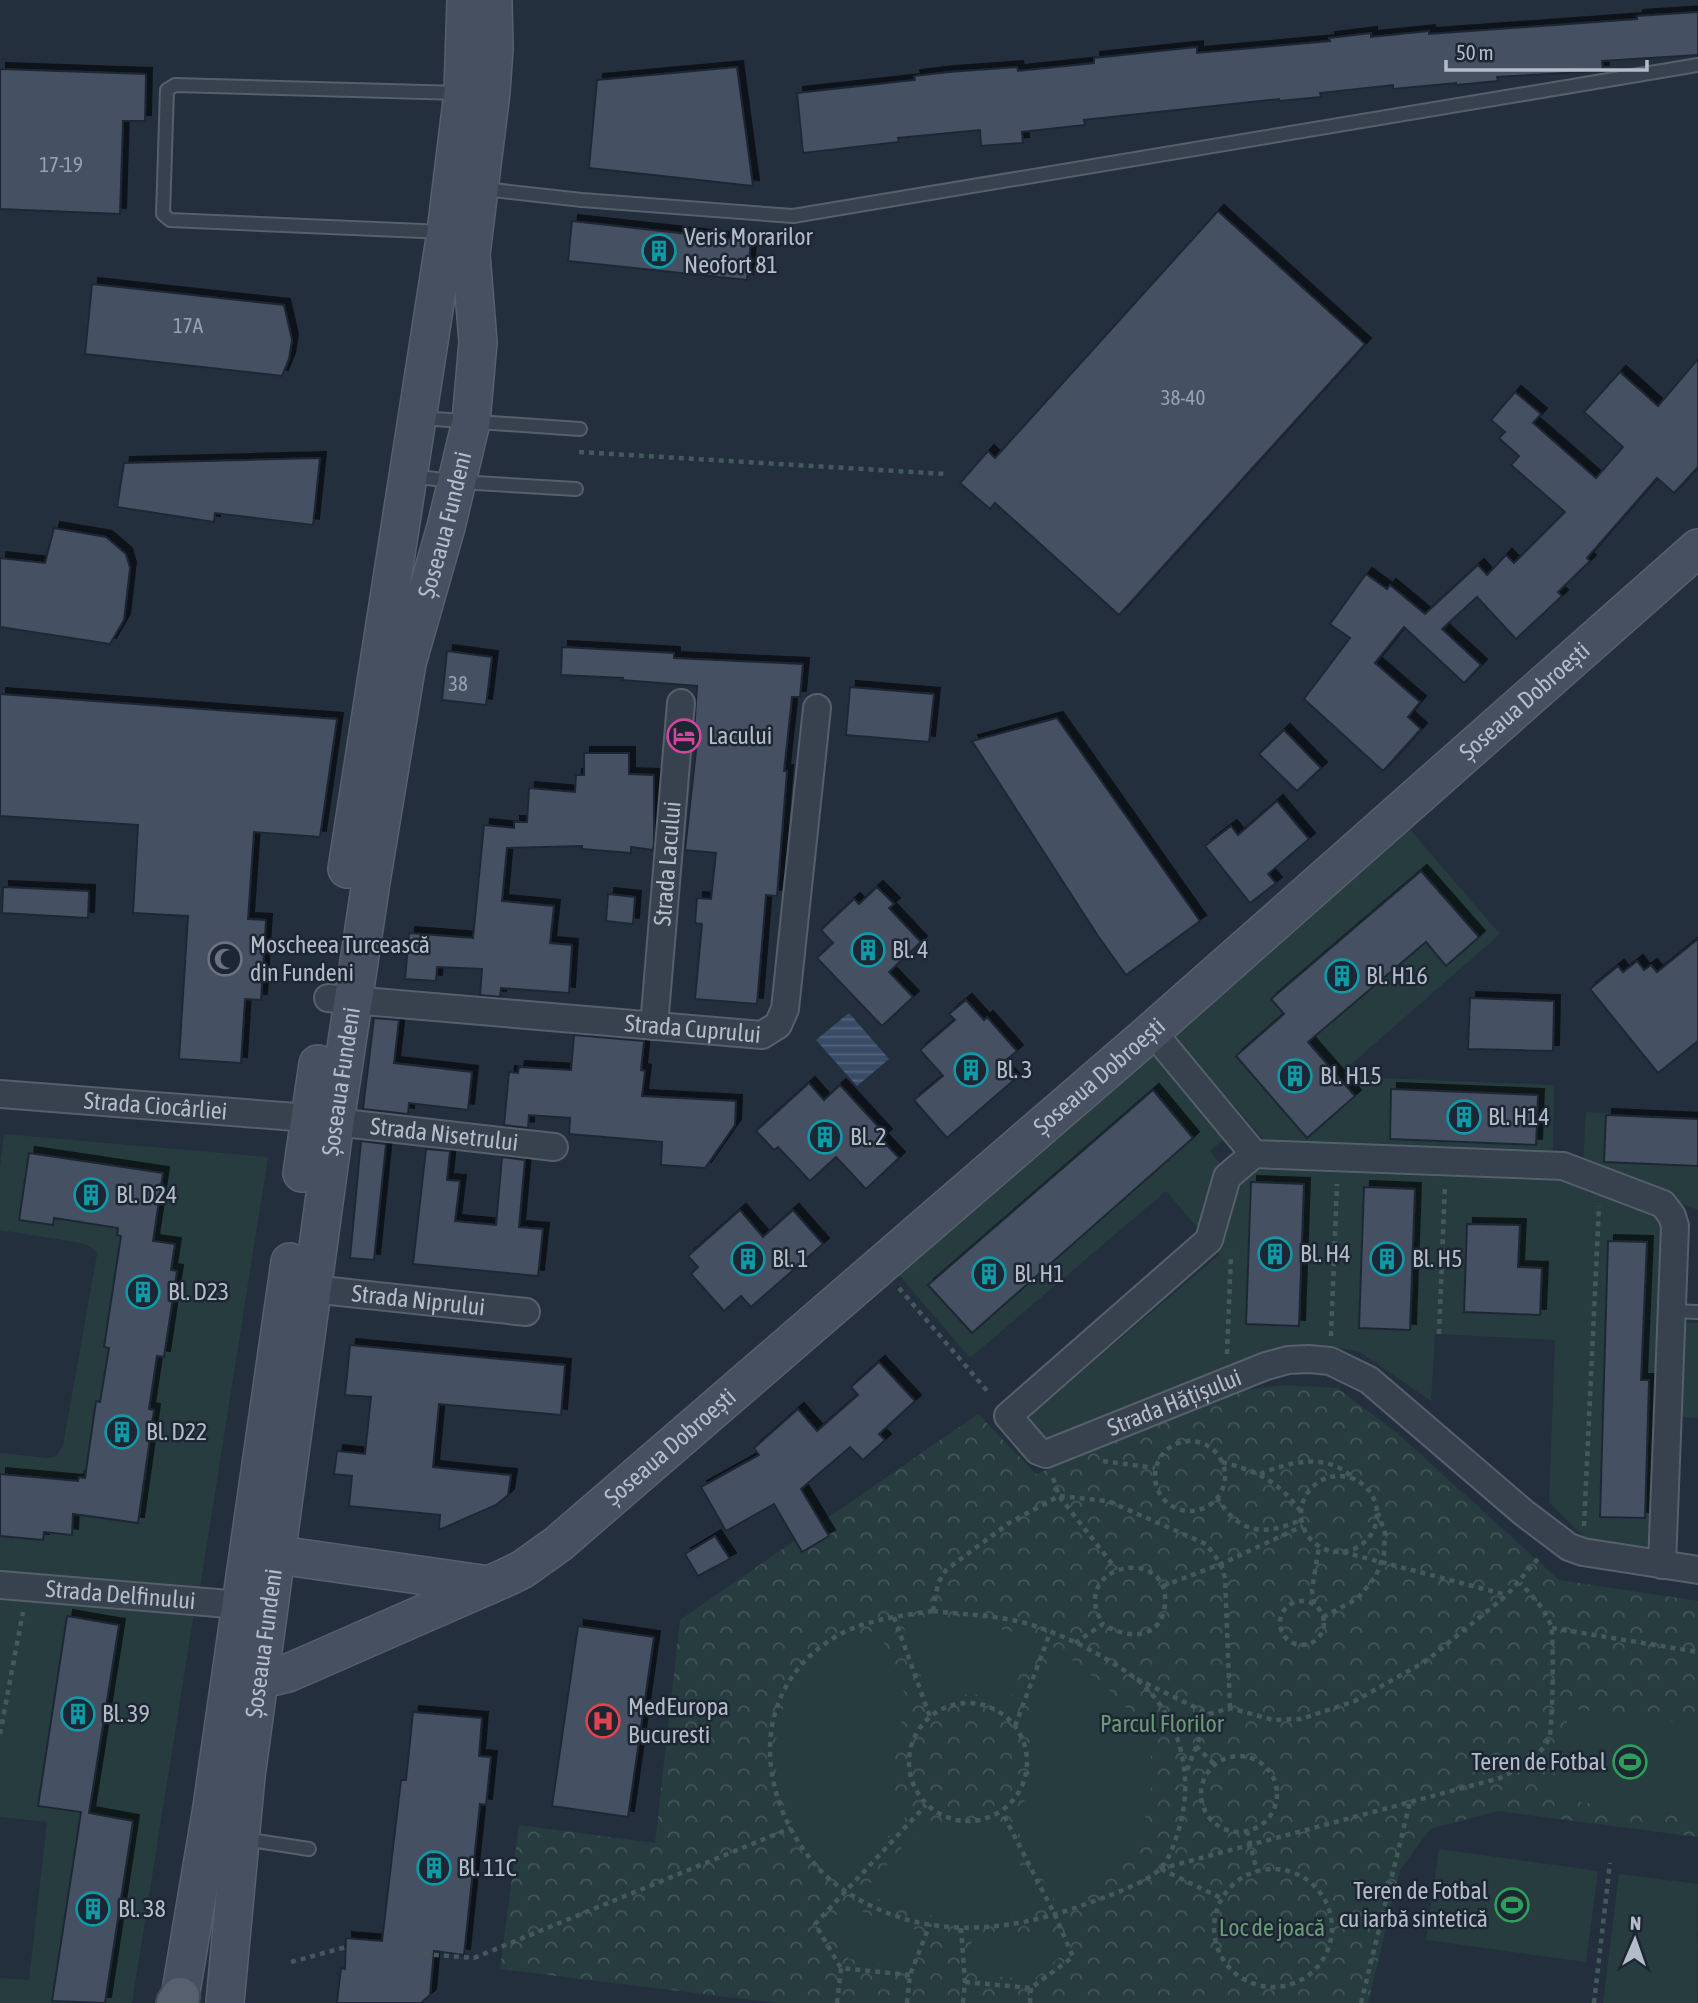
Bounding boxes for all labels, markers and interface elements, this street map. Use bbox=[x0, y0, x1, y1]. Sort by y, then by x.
scale bar bbox=[1446, 28, 1647, 72]
text: 50 m bbox=[1456, 40, 1494, 64]
house number: 17-19 bbox=[39, 152, 83, 176]
place label: Veris Morarilor Neofort 81 bbox=[684, 223, 813, 278]
building icon: Veris Morarilor Neofort 81 bbox=[640, 232, 678, 270]
house number: 17A bbox=[173, 313, 204, 337]
house number: 38-40 bbox=[1161, 385, 1205, 409]
street label: Șoseaua Fundeni bbox=[412, 449, 476, 601]
street label: Șoseaua Dobroești bbox=[1454, 636, 1595, 766]
house number: 38 bbox=[448, 671, 468, 695]
hotel icon: Lacului bbox=[665, 717, 703, 755]
place label: Lacului bbox=[708, 722, 772, 749]
street label: Strada Lacului bbox=[648, 800, 686, 927]
place label: Moscheea Turcească din Fundeni bbox=[250, 931, 430, 986]
building icon: Bl. 4 bbox=[849, 931, 887, 969]
place label: Bl. 4 bbox=[892, 936, 929, 963]
mosque icon: Moscheea Turcească din Fundeni bbox=[206, 940, 244, 978]
building icon: Bl. H16 bbox=[1323, 957, 1361, 995]
place label: Bl. H16 bbox=[1366, 962, 1428, 989]
street label: Șoseaua Fundeni bbox=[317, 1005, 365, 1158]
street label: Strada Cuprului bbox=[623, 1009, 762, 1048]
street label: Șoseaua Dobroești bbox=[1028, 1012, 1170, 1140]
building icon: Bl. 3 bbox=[952, 1051, 990, 1089]
place label: Bl. 3 bbox=[996, 1056, 1033, 1083]
building icon: Bl. H15 bbox=[1276, 1057, 1314, 1095]
place label: Bl. H15 bbox=[1320, 1062, 1382, 1089]
street label: Strada Ciocârliei bbox=[83, 1087, 228, 1125]
building icon: Bl. H14 bbox=[1445, 1098, 1483, 1136]
place label: Bl. H14 bbox=[1488, 1103, 1550, 1130]
street label: Strada Nisetrului bbox=[369, 1112, 520, 1156]
building icon: Bl. 2 bbox=[806, 1118, 844, 1156]
place label: Bl. 2 bbox=[850, 1123, 887, 1150]
building icon: Bl. D24 bbox=[72, 1176, 110, 1214]
place label: Bl. D24 bbox=[116, 1181, 177, 1208]
building icon: Bl. H4 bbox=[1256, 1235, 1294, 1273]
building icon: Bl. 1 bbox=[729, 1240, 767, 1278]
place label: Bl. H4 bbox=[1300, 1240, 1351, 1267]
building icon: Bl. H5 bbox=[1368, 1240, 1406, 1278]
place label: Bl. 1 bbox=[772, 1245, 809, 1272]
place label: Bl. H5 bbox=[1412, 1245, 1463, 1272]
building icon: Bl. H1 bbox=[970, 1255, 1008, 1293]
place label: Bl. H1 bbox=[1014, 1260, 1065, 1287]
building icon: Bl. D23 bbox=[124, 1273, 162, 1311]
place label: Bl. D23 bbox=[168, 1278, 229, 1305]
street label: Strada Niprului bbox=[350, 1279, 486, 1321]
street label: Strada Hățișului bbox=[1103, 1363, 1245, 1441]
street label: Șoseaua Dobroești bbox=[599, 1383, 741, 1511]
building icon: Bl. D22 bbox=[103, 1413, 141, 1451]
place label: Bl. D22 bbox=[146, 1418, 207, 1445]
street label: Șoseaua Fundeni bbox=[240, 1567, 287, 1719]
street label: Strada Delfinului bbox=[45, 1575, 197, 1614]
place label: MedEuropa Bucuresti bbox=[628, 1693, 729, 1748]
building icon: Bl. 39 bbox=[59, 1695, 97, 1733]
place label: Bl. 39 bbox=[102, 1700, 150, 1727]
hospital icon: MedEuropa Bucuresti bbox=[584, 1702, 622, 1740]
park label: Parcul Florilor bbox=[1100, 1710, 1225, 1737]
sports icon: Teren de Fotbal bbox=[1611, 1743, 1649, 1781]
place label: Teren de Fotbal bbox=[1471, 1748, 1607, 1775]
building icon: Bl. 11C bbox=[415, 1849, 453, 1887]
place label: Bl. 11C bbox=[458, 1854, 517, 1881]
place label: Teren de Fotbal cu iarbă sintetică bbox=[1339, 1877, 1489, 1932]
sports icon: Teren de Fotbal cu iarbă sintetică bbox=[1493, 1886, 1531, 1924]
building icon: Bl. 38 bbox=[74, 1890, 112, 1928]
place label: Bl. 38 bbox=[118, 1895, 166, 1922]
north arrow bbox=[1600, 1905, 1670, 1975]
text: N bbox=[1630, 1912, 1642, 1934]
park label: Loc de joacă bbox=[1219, 1914, 1325, 1941]

